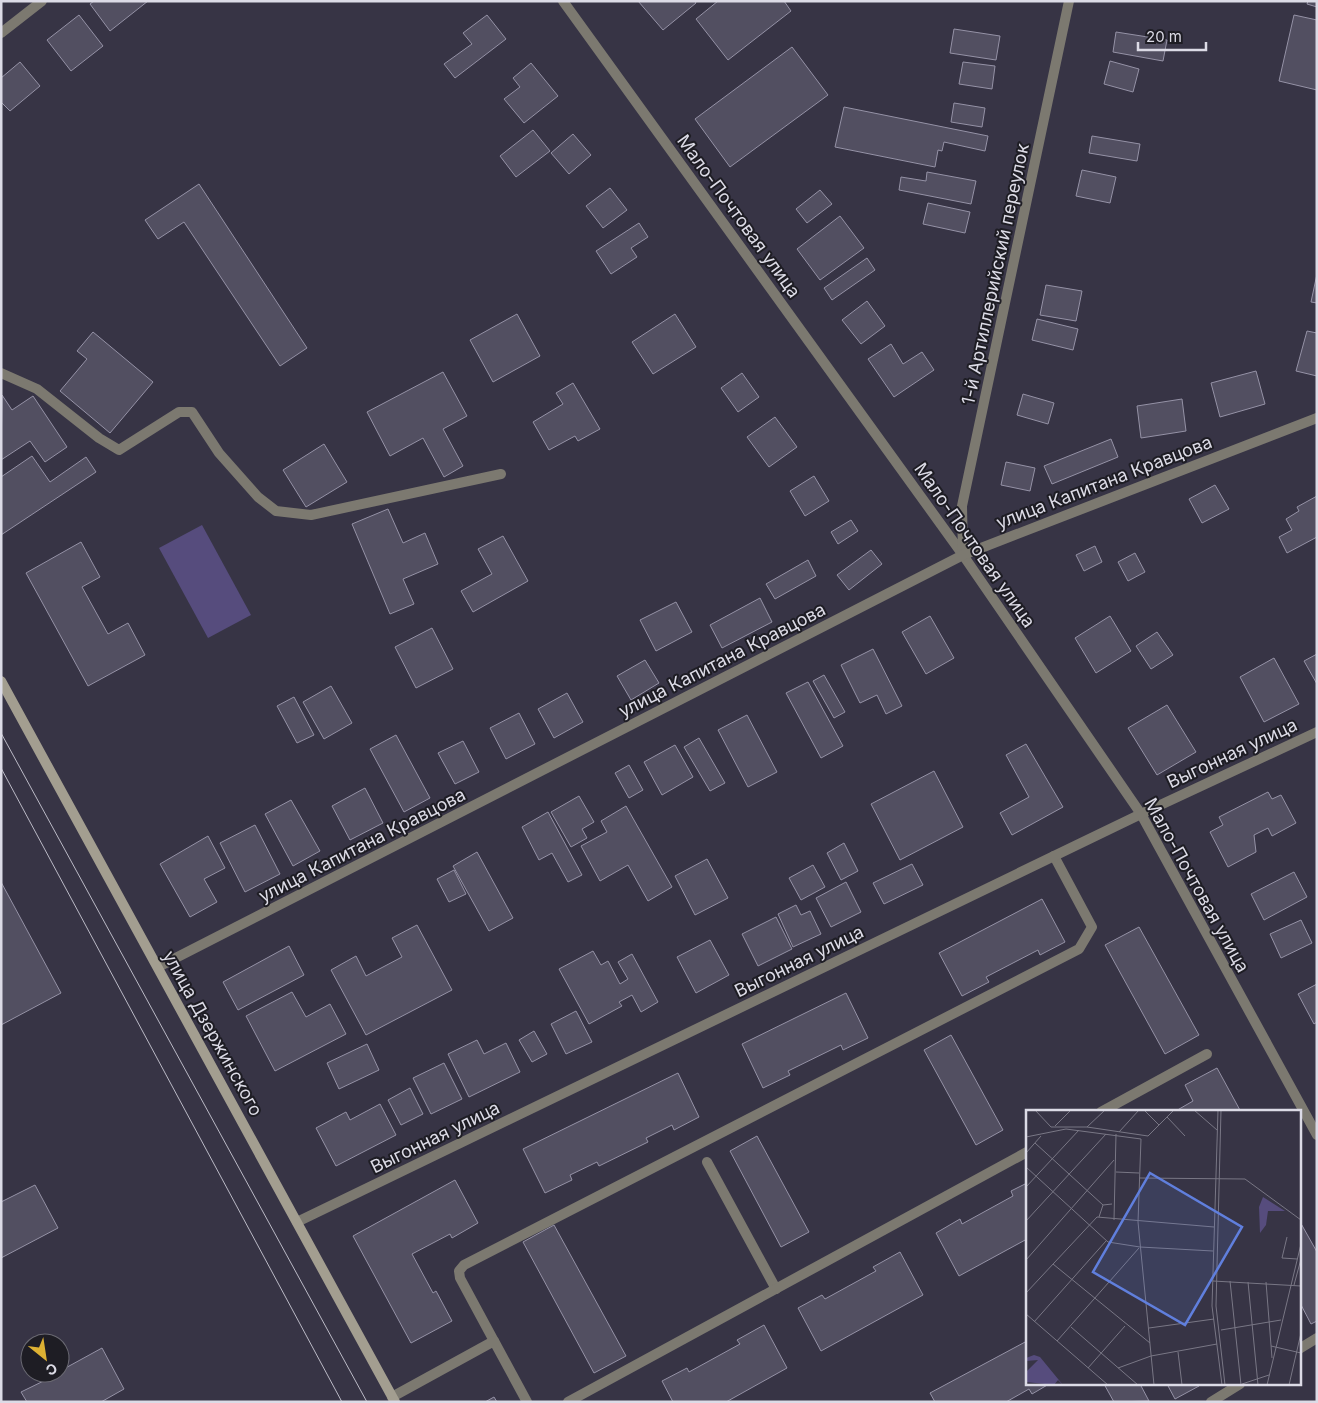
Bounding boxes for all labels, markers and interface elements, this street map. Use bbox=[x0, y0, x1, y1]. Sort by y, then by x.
scale bar bbox=[1138, 20, 1206, 52]
text: 20 m bbox=[1146, 27, 1182, 46]
street label: Мало-Почтовая улица bbox=[673, 131, 805, 301]
street label: 1-й Артиллерийский переулок bbox=[957, 141, 1033, 406]
street label: улица Капитана Кравцова bbox=[993, 431, 1215, 533]
street label: Мало-Почтовая улица bbox=[910, 459, 1040, 631]
street label: улица Капитана Кравцова bbox=[615, 599, 829, 721]
street label: Выгонная улица bbox=[1164, 714, 1300, 792]
street label: улица Капитана Кравцова bbox=[255, 784, 469, 906]
street label: Мало-Почтовая улица bbox=[1140, 794, 1254, 976]
street label: Выгонная улица bbox=[731, 921, 867, 1001]
street label: улица Дзержинского bbox=[159, 947, 267, 1119]
street label: Выгонная улица bbox=[367, 1097, 503, 1177]
inset map bbox=[1026, 1110, 1300, 1386]
north arrow bbox=[20, 1333, 70, 1383]
text: С bbox=[43, 1360, 60, 1380]

